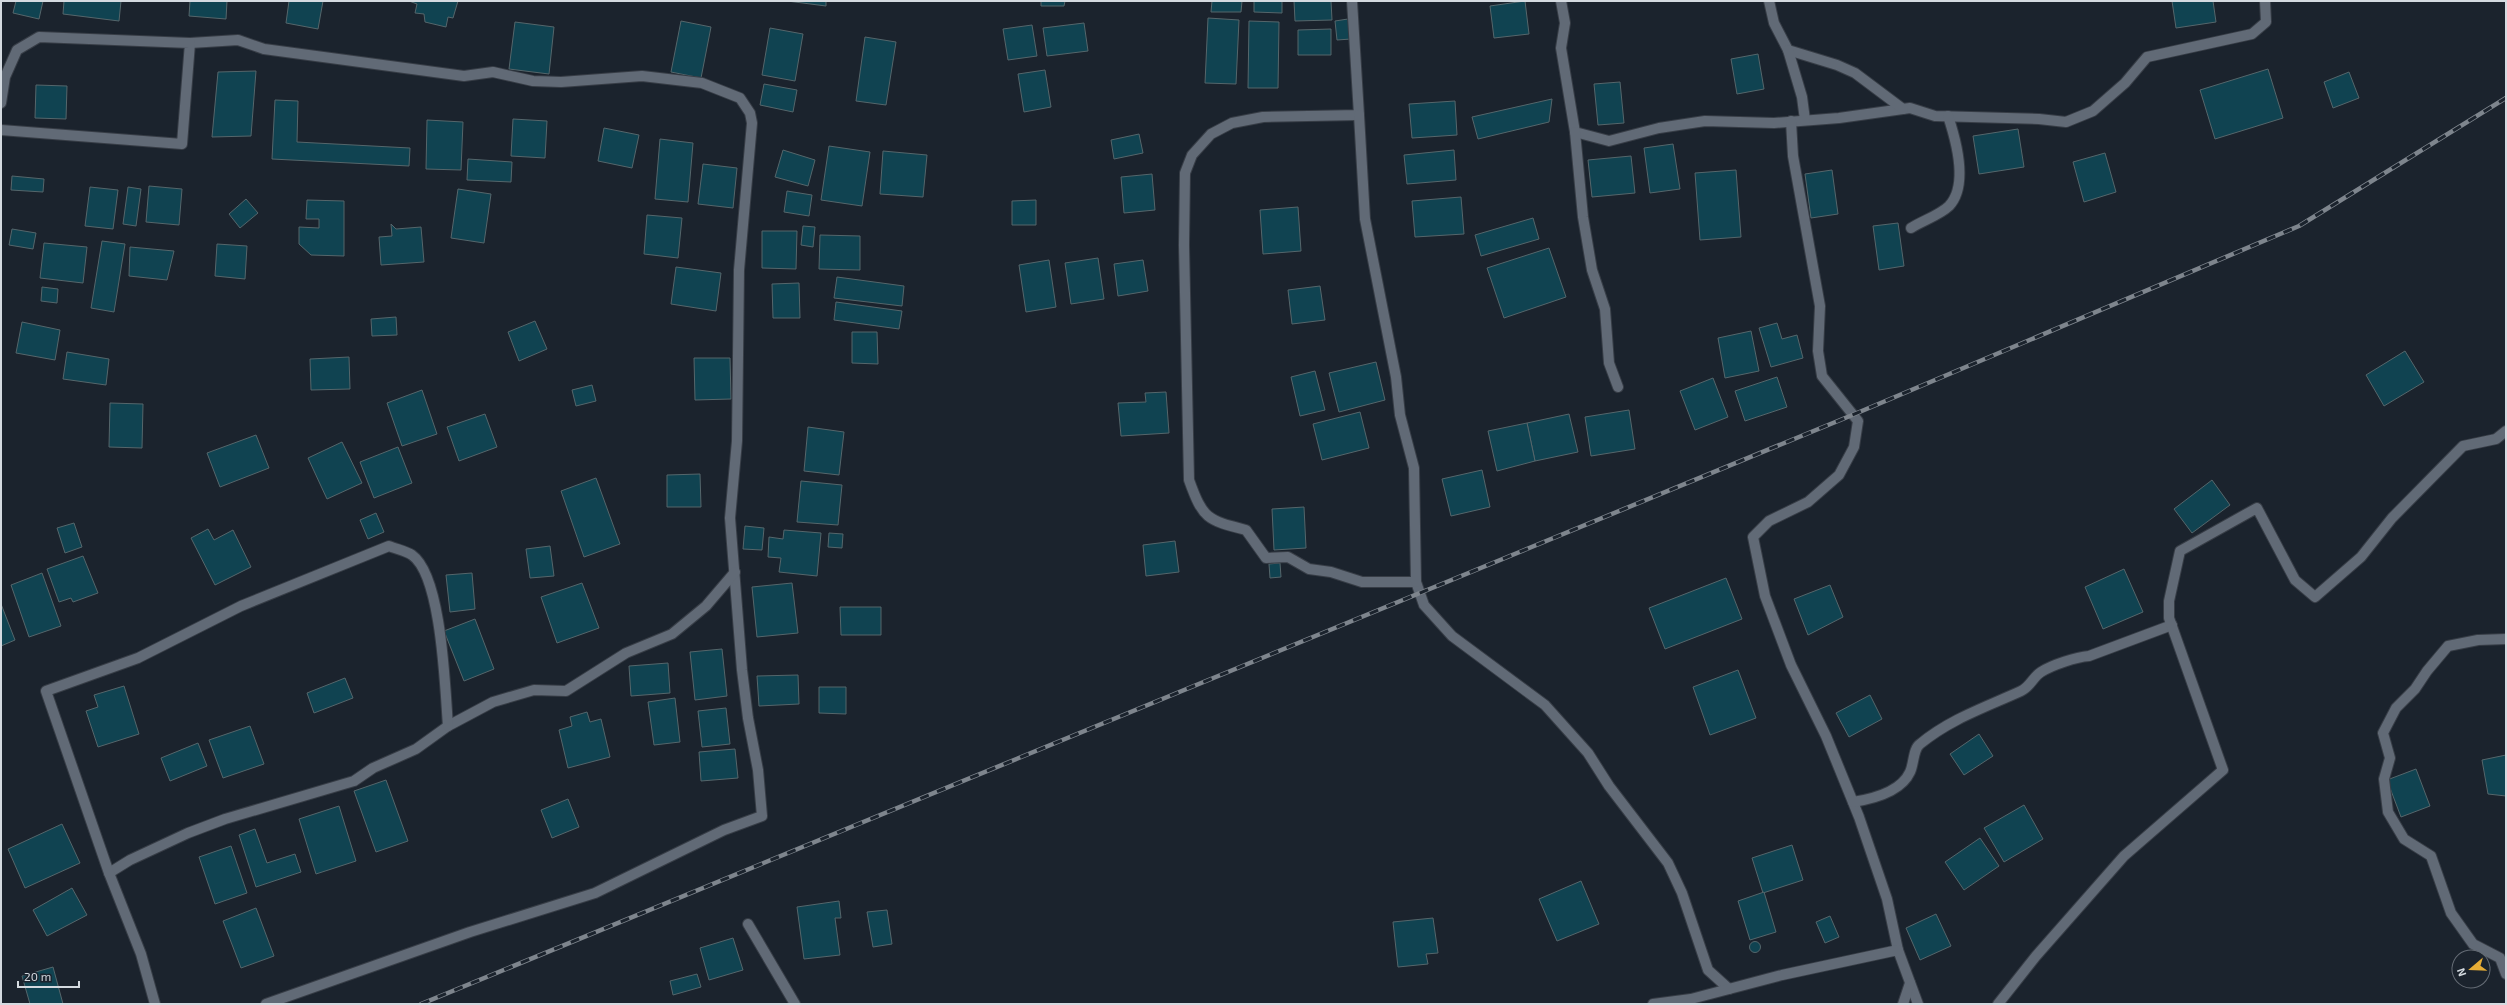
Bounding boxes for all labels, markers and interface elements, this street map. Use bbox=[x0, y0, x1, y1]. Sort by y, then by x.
north arrow bbox=[2451, 949, 2491, 989]
scale bar bbox=[18, 963, 79, 989]
text: N bbox=[2454, 966, 2469, 978]
text: 20 m bbox=[24, 969, 51, 983]

